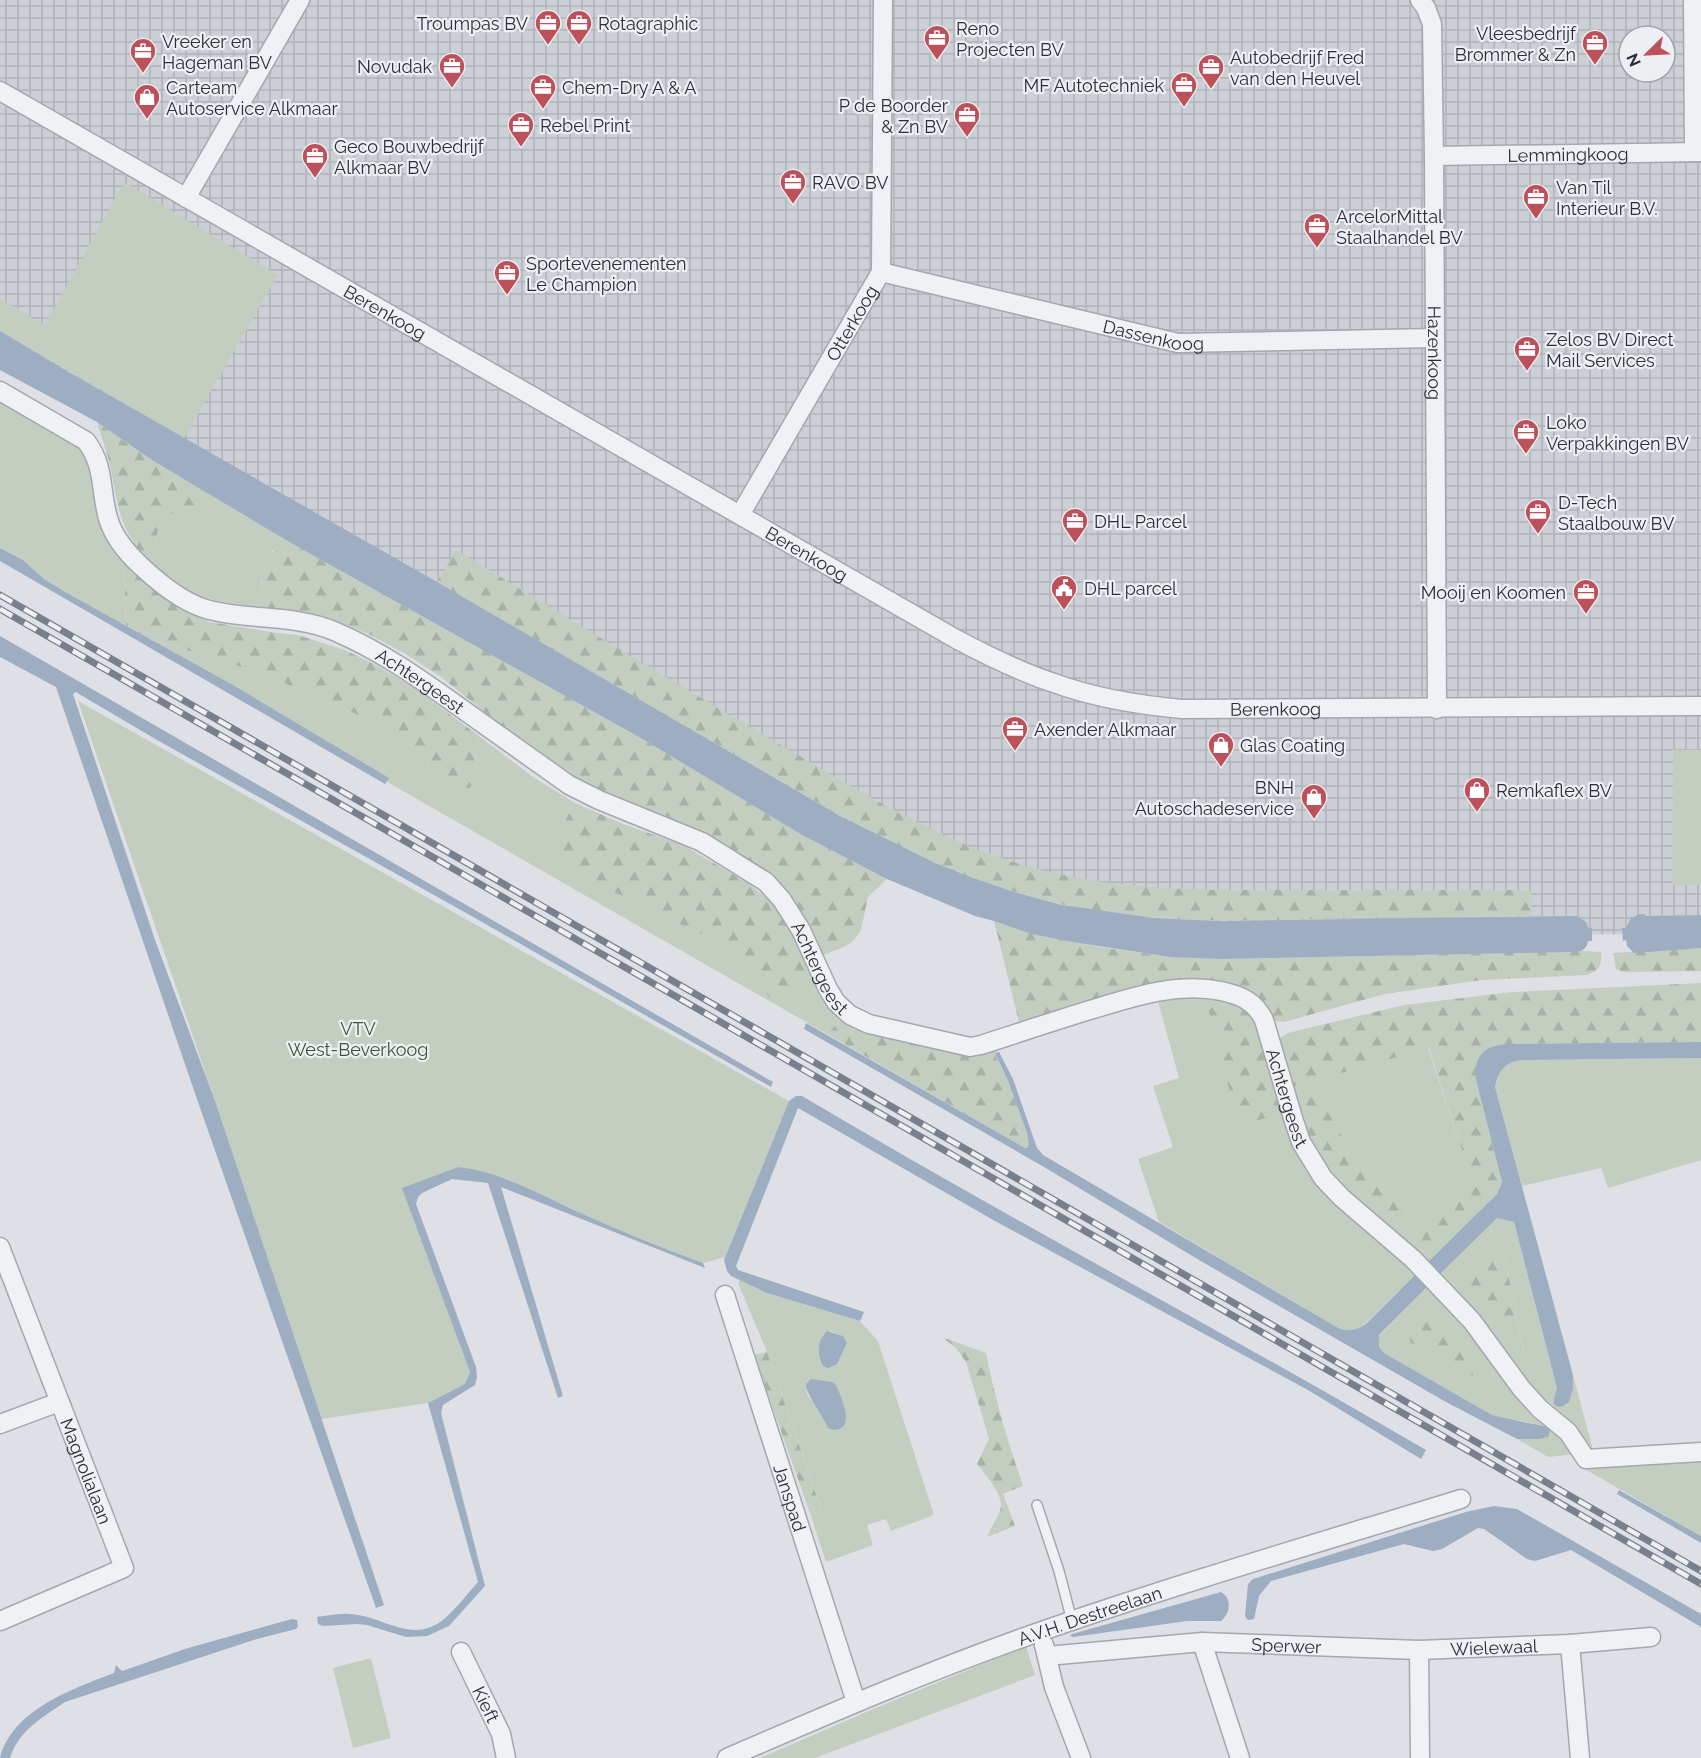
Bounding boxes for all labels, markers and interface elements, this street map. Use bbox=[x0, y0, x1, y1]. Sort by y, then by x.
office icon: Troumpas BV bbox=[533, 8, 563, 46]
office icon: Rotagraphic bbox=[564, 8, 594, 46]
place label: Troumpas BV bbox=[417, 13, 528, 34]
place label: Rotagraphic bbox=[598, 13, 699, 34]
place label: Reno Projecten BV bbox=[956, 18, 1064, 60]
office icon: Reno Projecten BV bbox=[922, 23, 952, 61]
place label: Vleesbedrijf Brommer & Zn bbox=[1455, 23, 1577, 65]
north arrow bbox=[1617, 24, 1677, 84]
office icon: Vleesbedrijf Brommer & Zn bbox=[1580, 28, 1610, 66]
place label: Vreeker en Hageman BV bbox=[162, 31, 272, 73]
office icon: Vreeker en Hageman BV bbox=[128, 36, 158, 74]
place label: Autobedrijf Fred van den Heuvel bbox=[1230, 47, 1364, 89]
text: N bbox=[1623, 50, 1645, 69]
office icon: Novudak bbox=[437, 51, 467, 89]
office icon: Autobedrijf Fred van den Heuvel bbox=[1196, 52, 1226, 90]
place label: Novudak bbox=[357, 56, 432, 77]
office icon: MF Autotechniek bbox=[1169, 70, 1199, 108]
office icon: Chem-Dry A & A bbox=[528, 72, 558, 110]
place label: MF Autotechniek bbox=[1024, 75, 1164, 96]
place label: Carteam Autoservice Alkmaar bbox=[166, 77, 338, 119]
place label: Chem-Dry A & A bbox=[562, 77, 696, 98]
shop icon: Carteam Autoservice Alkmaar bbox=[132, 82, 162, 120]
place label: P de Boorder & Zn BV bbox=[839, 95, 949, 137]
office icon: P de Boorder & Zn BV bbox=[952, 100, 982, 138]
office icon: Rebel Print bbox=[506, 110, 536, 148]
place label: Rebel Print bbox=[540, 115, 631, 136]
place label: Geco Bouwbedrijf Alkmaar BV bbox=[334, 136, 485, 178]
office icon: Geco Bouwbedrijf Alkmaar BV bbox=[300, 141, 330, 179]
street label: Lemmingkoog bbox=[1507, 143, 1629, 165]
office icon: RAVO BV bbox=[778, 167, 808, 205]
place label: RAVO BV bbox=[812, 172, 889, 193]
place label: Van Til Interieur B.V. bbox=[1556, 177, 1658, 219]
office icon: Van Til Interieur B.V. bbox=[1521, 182, 1551, 220]
place label: ArcelorMittal Staalhandel BV bbox=[1336, 206, 1463, 248]
office icon: ArcelorMittal Staalhandel BV bbox=[1302, 211, 1332, 249]
place label: Sportevenementen Le Champion bbox=[526, 253, 687, 295]
office icon: Sportevenementen Le Champion bbox=[492, 258, 522, 296]
street label: Berenkoog bbox=[340, 280, 430, 344]
street label: Otterkoog bbox=[821, 281, 882, 365]
street label: Hazenkoog bbox=[1424, 306, 1446, 400]
street label: Dassenkoog bbox=[1101, 315, 1204, 354]
place label: Zelos BV Direct Mail Services bbox=[1546, 329, 1674, 371]
office icon: Zelos BV Direct Mail Services bbox=[1512, 334, 1542, 372]
place label: Loko Verpakkingen BV bbox=[1546, 412, 1689, 454]
office icon: Loko Verpakkingen BV bbox=[1511, 417, 1541, 455]
place label: D-Tech Staalbouw BV bbox=[1558, 492, 1674, 534]
office icon: D-Tech Staalbouw BV bbox=[1523, 497, 1553, 535]
office icon: DHL Parcel bbox=[1060, 506, 1090, 544]
place label: DHL Parcel bbox=[1094, 511, 1187, 532]
street label: Berenkoog bbox=[762, 522, 852, 585]
public building icon: DHL parcel bbox=[1049, 573, 1079, 611]
office icon: Mooij en Koomen bbox=[1571, 577, 1601, 615]
place label: DHL parcel bbox=[1084, 578, 1177, 599]
place label: Mooij en Koomen bbox=[1421, 582, 1566, 603]
street label: Achtergeest bbox=[372, 644, 468, 718]
street label: Berenkoog bbox=[1230, 698, 1321, 719]
office icon: Axender Alkmaar bbox=[1000, 714, 1030, 752]
place label: Axender Alkmaar bbox=[1034, 719, 1177, 740]
shop icon: Glas Coating bbox=[1206, 730, 1236, 768]
place label: Glas Coating bbox=[1240, 735, 1345, 756]
shop icon: Remkaflex BV bbox=[1462, 775, 1492, 813]
place label: BNH Autoschadeservice bbox=[1135, 777, 1294, 819]
place label: Remkaflex BV bbox=[1496, 780, 1612, 801]
shop icon: BNH Autoschadeservice bbox=[1299, 782, 1329, 820]
street label: Achtergeest bbox=[788, 917, 853, 1019]
park label: VTV West-Beverkoog bbox=[288, 1018, 428, 1060]
street label: Achtergeest bbox=[1262, 1046, 1312, 1151]
street label: Magnolialaan bbox=[57, 1415, 116, 1527]
street label: Janspad bbox=[770, 1461, 811, 1534]
street label: A.V.H. Destreelaan bbox=[1015, 1581, 1164, 1649]
street label: Sperwer bbox=[1251, 1633, 1322, 1657]
street label: Wielewaal bbox=[1450, 1635, 1538, 1659]
street label: Kieft bbox=[469, 1682, 504, 1726]

